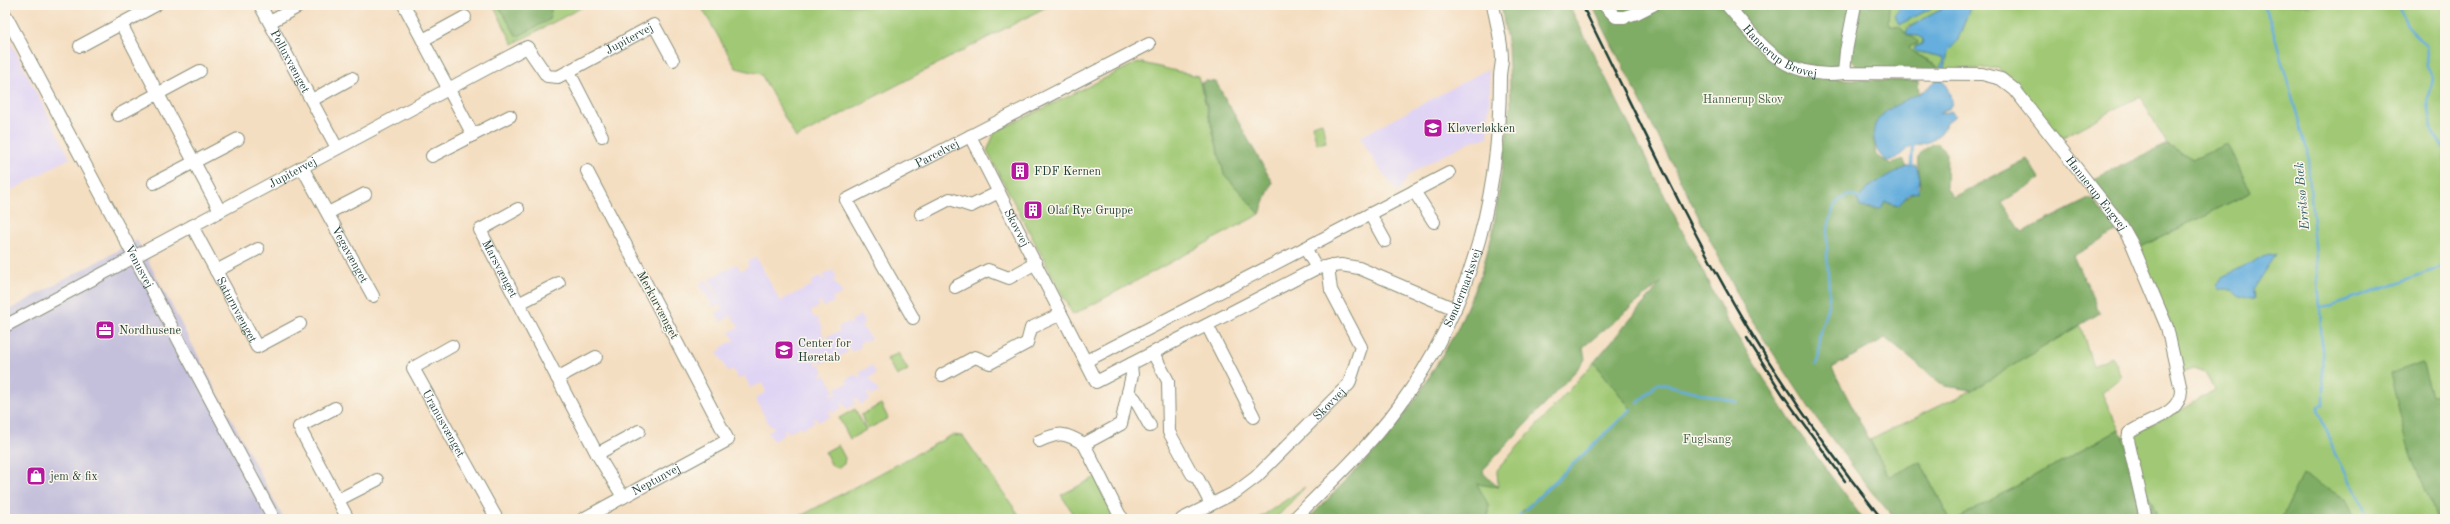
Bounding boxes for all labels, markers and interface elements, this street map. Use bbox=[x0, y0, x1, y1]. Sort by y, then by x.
street label: Jupitervej bbox=[604, 22, 655, 57]
street label: Hannerup Brovej bbox=[1740, 23, 1818, 80]
street label: Polluxvænget bbox=[268, 28, 311, 95]
park label: Hannerup Skov bbox=[1703, 94, 1784, 106]
school or university icon: Kløverløkken bbox=[1422, 117, 1444, 139]
place label: Kløverløkken bbox=[1447, 123, 1516, 135]
street label: Parcelvej bbox=[913, 138, 961, 170]
street label: Hannerup Engvej bbox=[2063, 154, 2128, 233]
street label: Jupitervej bbox=[267, 156, 319, 191]
building icon: FDF Kernen bbox=[1009, 160, 1031, 182]
water label: Erritsø Bæk bbox=[2293, 161, 2312, 231]
place label: FDF Kernen bbox=[1034, 166, 1101, 178]
building icon: Olaf Rye Gruppe bbox=[1022, 199, 1044, 221]
place label: Olaf Rye Gruppe bbox=[1047, 205, 1134, 217]
street label: Skovvej bbox=[1001, 207, 1031, 249]
street label: Vegavænget bbox=[329, 225, 370, 285]
street label: Marsvænget bbox=[479, 238, 519, 300]
street label: Venusvej bbox=[122, 243, 155, 290]
street label: Søndermarksvej bbox=[1442, 247, 1484, 330]
street label: Merkurvænget bbox=[634, 269, 680, 341]
street label: Saturnvænget bbox=[214, 275, 259, 345]
office icon: Nordhusene bbox=[94, 319, 116, 341]
place label: Nordhusene bbox=[119, 325, 182, 337]
place label: Center for Høretab bbox=[798, 338, 851, 364]
school or university icon: Center for Høretab bbox=[773, 339, 795, 361]
street label: Skovvej bbox=[1311, 386, 1349, 423]
street label: Uranusvænget bbox=[419, 388, 466, 460]
park label: Fuglsang bbox=[1683, 434, 1732, 446]
street label: Neptunvej bbox=[630, 462, 683, 498]
shop icon: jem & fix bbox=[25, 465, 47, 487]
place label: jem & fix bbox=[49, 471, 98, 483]

